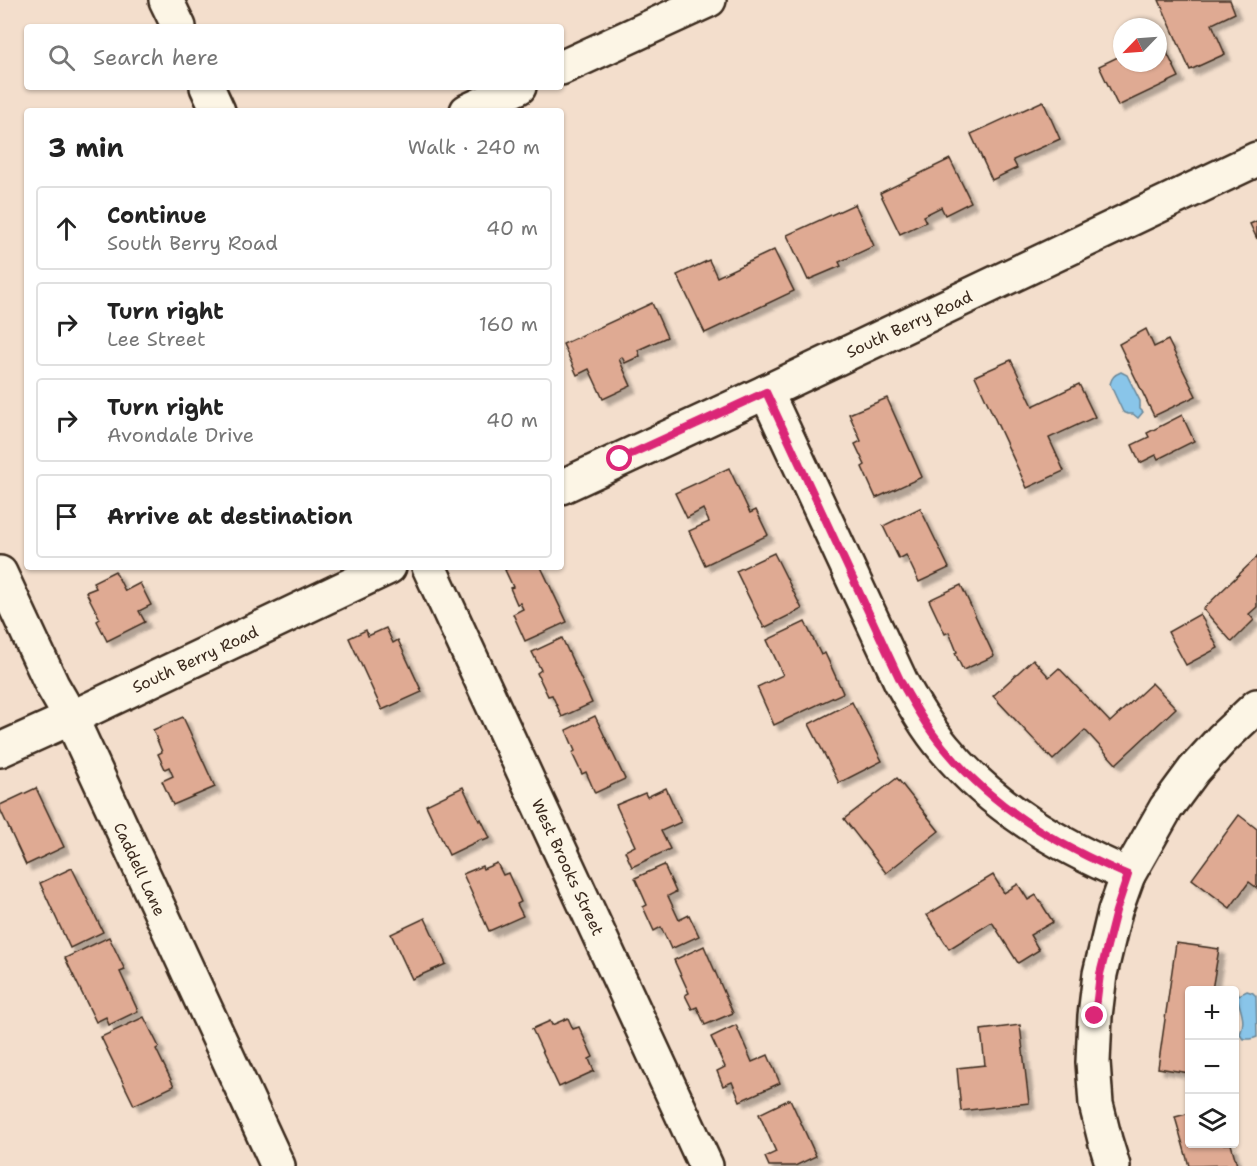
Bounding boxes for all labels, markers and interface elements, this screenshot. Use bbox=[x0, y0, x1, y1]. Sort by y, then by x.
north arrow bbox=[1113, 18, 1167, 72]
search box bbox=[24, 24, 564, 90]
icon: search bbox=[45, 41, 78, 74]
text: Search here bbox=[93, 43, 219, 72]
text: 3 min bbox=[48, 130, 124, 165]
text: Walk · 240 m bbox=[408, 134, 540, 160]
text: Continue bbox=[107, 201, 207, 230]
icon: ahead bbox=[50, 212, 83, 245]
text: 40 m bbox=[486, 215, 538, 241]
text: South Berry Road bbox=[107, 230, 278, 256]
street label: South Berry Road bbox=[843, 286, 976, 363]
text: Turn right bbox=[107, 297, 224, 326]
icon: right bbox=[50, 308, 83, 341]
text: 160 m bbox=[479, 311, 538, 337]
text: Lee Street bbox=[107, 326, 206, 352]
text: Turn right bbox=[107, 393, 224, 422]
icon: right bbox=[50, 404, 83, 437]
text: 40 m bbox=[486, 407, 538, 433]
text: Avondale Drive bbox=[107, 422, 254, 448]
route start bbox=[606, 445, 632, 471]
icon: arrive bbox=[50, 500, 83, 533]
text: Arrive at destination bbox=[107, 502, 353, 531]
street label: South Berry Road bbox=[129, 621, 262, 698]
street label: West Brooks Street bbox=[527, 796, 608, 939]
street label: Caddell Lane bbox=[109, 819, 170, 919]
map controls bbox=[1185, 986, 1239, 1148]
button: + bbox=[1185, 986, 1239, 1040]
route end bbox=[1081, 1002, 1107, 1028]
button: − bbox=[1185, 1040, 1239, 1094]
button: layers bbox=[1185, 1094, 1239, 1148]

